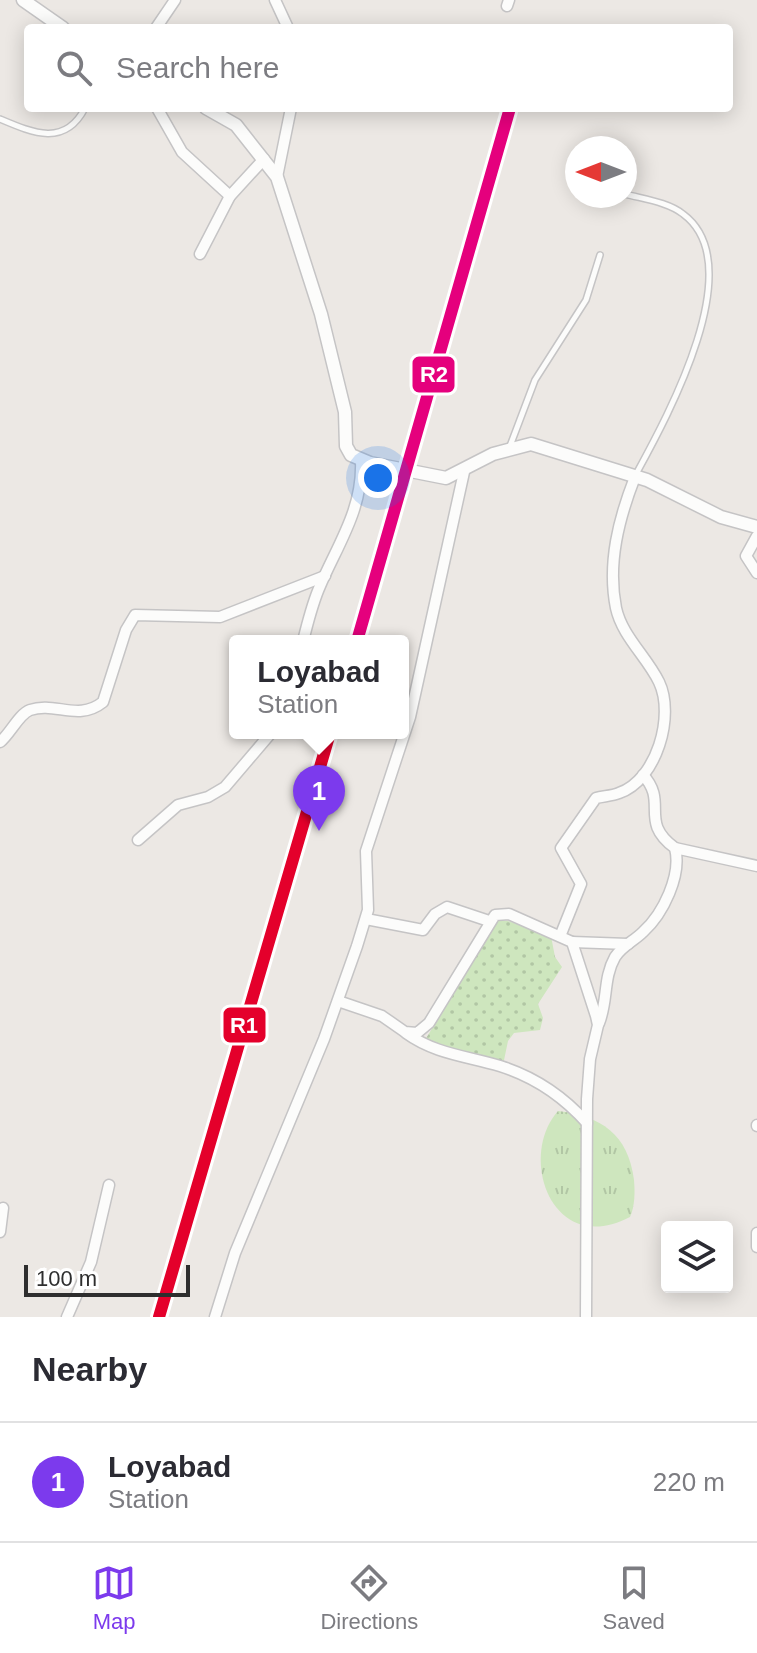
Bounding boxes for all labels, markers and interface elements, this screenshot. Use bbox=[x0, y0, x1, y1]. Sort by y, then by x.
search box bbox=[24, 24, 733, 112]
icon: search bbox=[52, 46, 96, 90]
text: Search here bbox=[116, 51, 279, 84]
north arrow bbox=[565, 136, 637, 208]
line badge: R2 bbox=[411, 355, 456, 394]
text: R2 bbox=[420, 362, 448, 387]
your location bbox=[358, 458, 398, 498]
popup bbox=[229, 635, 409, 739]
text: Loyabad bbox=[257, 655, 381, 688]
text: Station bbox=[257, 689, 338, 719]
pin: 1 bbox=[293, 765, 345, 831]
line badge: R1 bbox=[222, 1006, 267, 1044]
text: R1 bbox=[230, 1013, 258, 1038]
map controls bbox=[661, 1221, 733, 1293]
button: layers bbox=[661, 1221, 733, 1293]
scale bar bbox=[24, 1261, 190, 1297]
text: 100 m bbox=[36, 1266, 97, 1291]
text: Nearby bbox=[32, 1350, 147, 1388]
text: Loyabad bbox=[108, 1450, 231, 1483]
text: 1 bbox=[51, 1467, 65, 1497]
text: 220 m bbox=[653, 1467, 725, 1497]
text: Station bbox=[108, 1484, 189, 1514]
tab: Map bbox=[92, 1561, 136, 1635]
tab: Directions bbox=[320, 1561, 418, 1635]
tab: Saved bbox=[602, 1561, 665, 1635]

